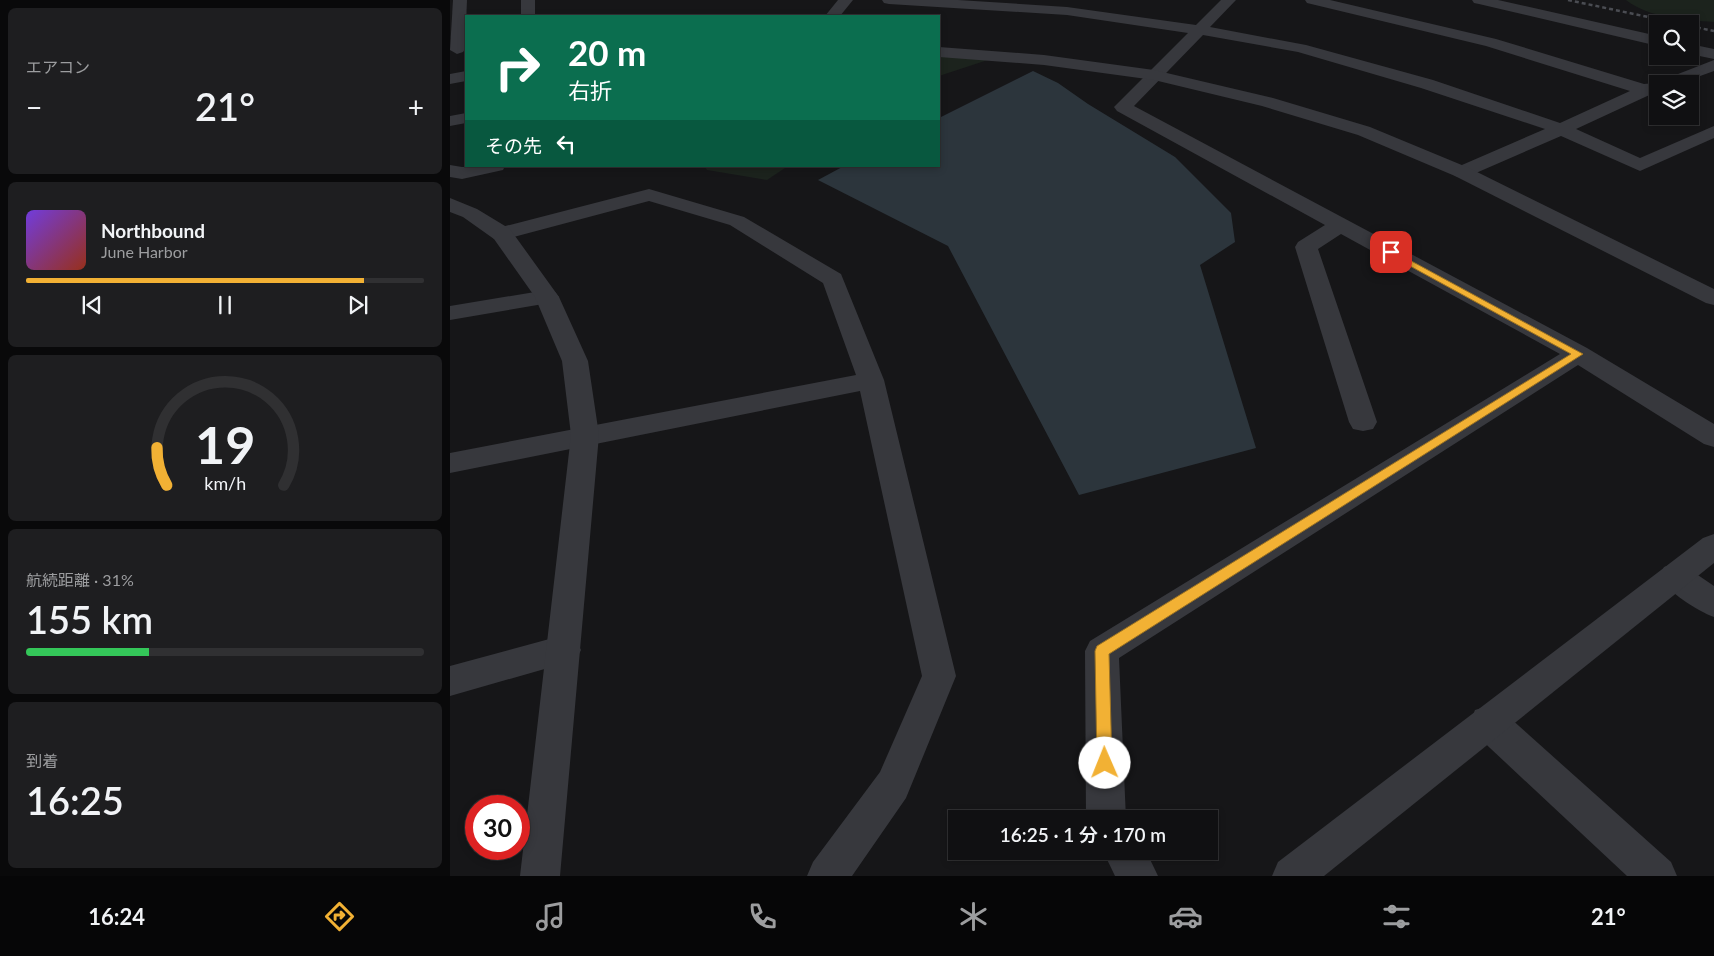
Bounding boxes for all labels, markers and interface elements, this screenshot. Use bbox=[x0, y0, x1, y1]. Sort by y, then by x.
map controls bbox=[1649, 15, 1699, 125]
button: search bbox=[1649, 15, 1699, 65]
text: 20 m bbox=[568, 31, 646, 73]
icon: right bbox=[485, 35, 550, 100]
text: エアコン bbox=[26, 57, 90, 76]
button: layers bbox=[1649, 75, 1699, 125]
text: 右折 bbox=[568, 77, 612, 104]
text: 21° bbox=[195, 83, 255, 129]
text: − bbox=[26, 90, 42, 124]
text: + bbox=[408, 90, 424, 124]
icon: left bbox=[552, 130, 580, 158]
text: その先 bbox=[485, 134, 542, 157]
text: Northbound bbox=[101, 219, 205, 242]
pin bbox=[1370, 231, 1412, 273]
icon: arrive bbox=[1377, 238, 1405, 266]
text: June Harbor bbox=[101, 242, 188, 261]
icon: previous bbox=[78, 291, 106, 319]
icon: pause bbox=[211, 291, 239, 319]
icon: next bbox=[344, 291, 372, 319]
text: 19 bbox=[195, 413, 255, 475]
text: km/h bbox=[204, 472, 246, 494]
text: 航続距離 · 31% bbox=[26, 570, 134, 589]
text: 155 km bbox=[26, 596, 153, 642]
position arrow bbox=[1078, 736, 1130, 788]
text: 到着 bbox=[26, 751, 58, 770]
text: 16:25 bbox=[26, 777, 124, 823]
speed limit sign: 30 bbox=[465, 795, 530, 860]
text: 16:25 · 1 分 · 170 m bbox=[1000, 823, 1166, 846]
icon: directions bbox=[322, 899, 357, 934]
icon: music bbox=[533, 899, 568, 934]
icon: phone bbox=[745, 899, 780, 934]
icon: climate bbox=[956, 899, 991, 934]
icon: car bbox=[1168, 899, 1203, 934]
icon: filters bbox=[1379, 899, 1414, 934]
text: 16:24 bbox=[88, 903, 145, 930]
text: 21° bbox=[1591, 903, 1626, 930]

